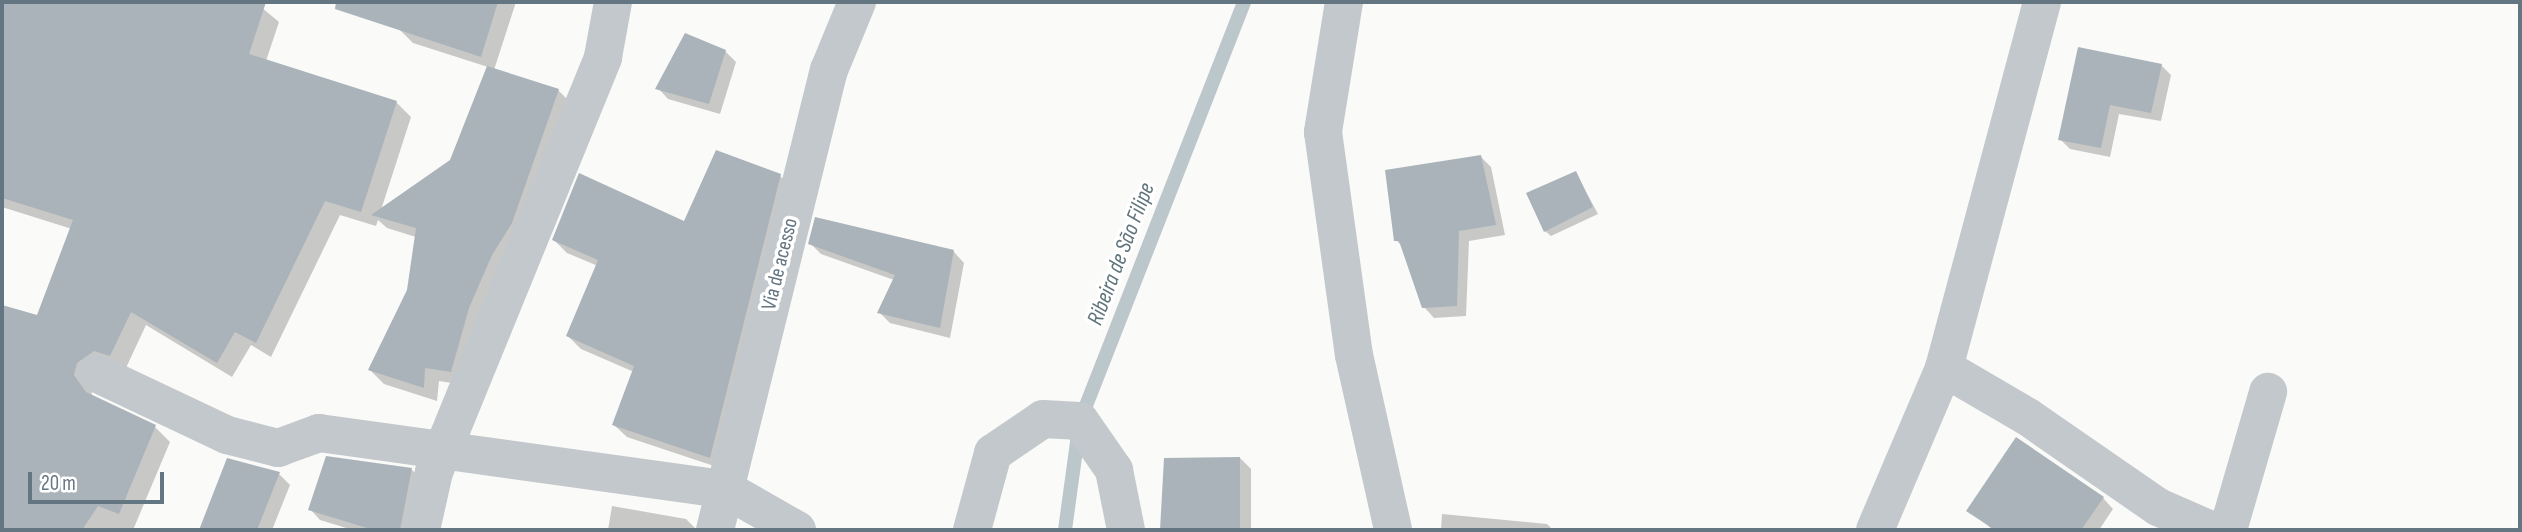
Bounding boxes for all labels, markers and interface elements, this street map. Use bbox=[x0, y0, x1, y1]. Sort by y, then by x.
water label: Ribeira de São Filipe bbox=[1081, 179, 1161, 329]
street label: Via de acesso bbox=[756, 215, 804, 313]
scale bar bbox=[32, 458, 168, 502]
text: 20 m bbox=[41, 471, 76, 496]

